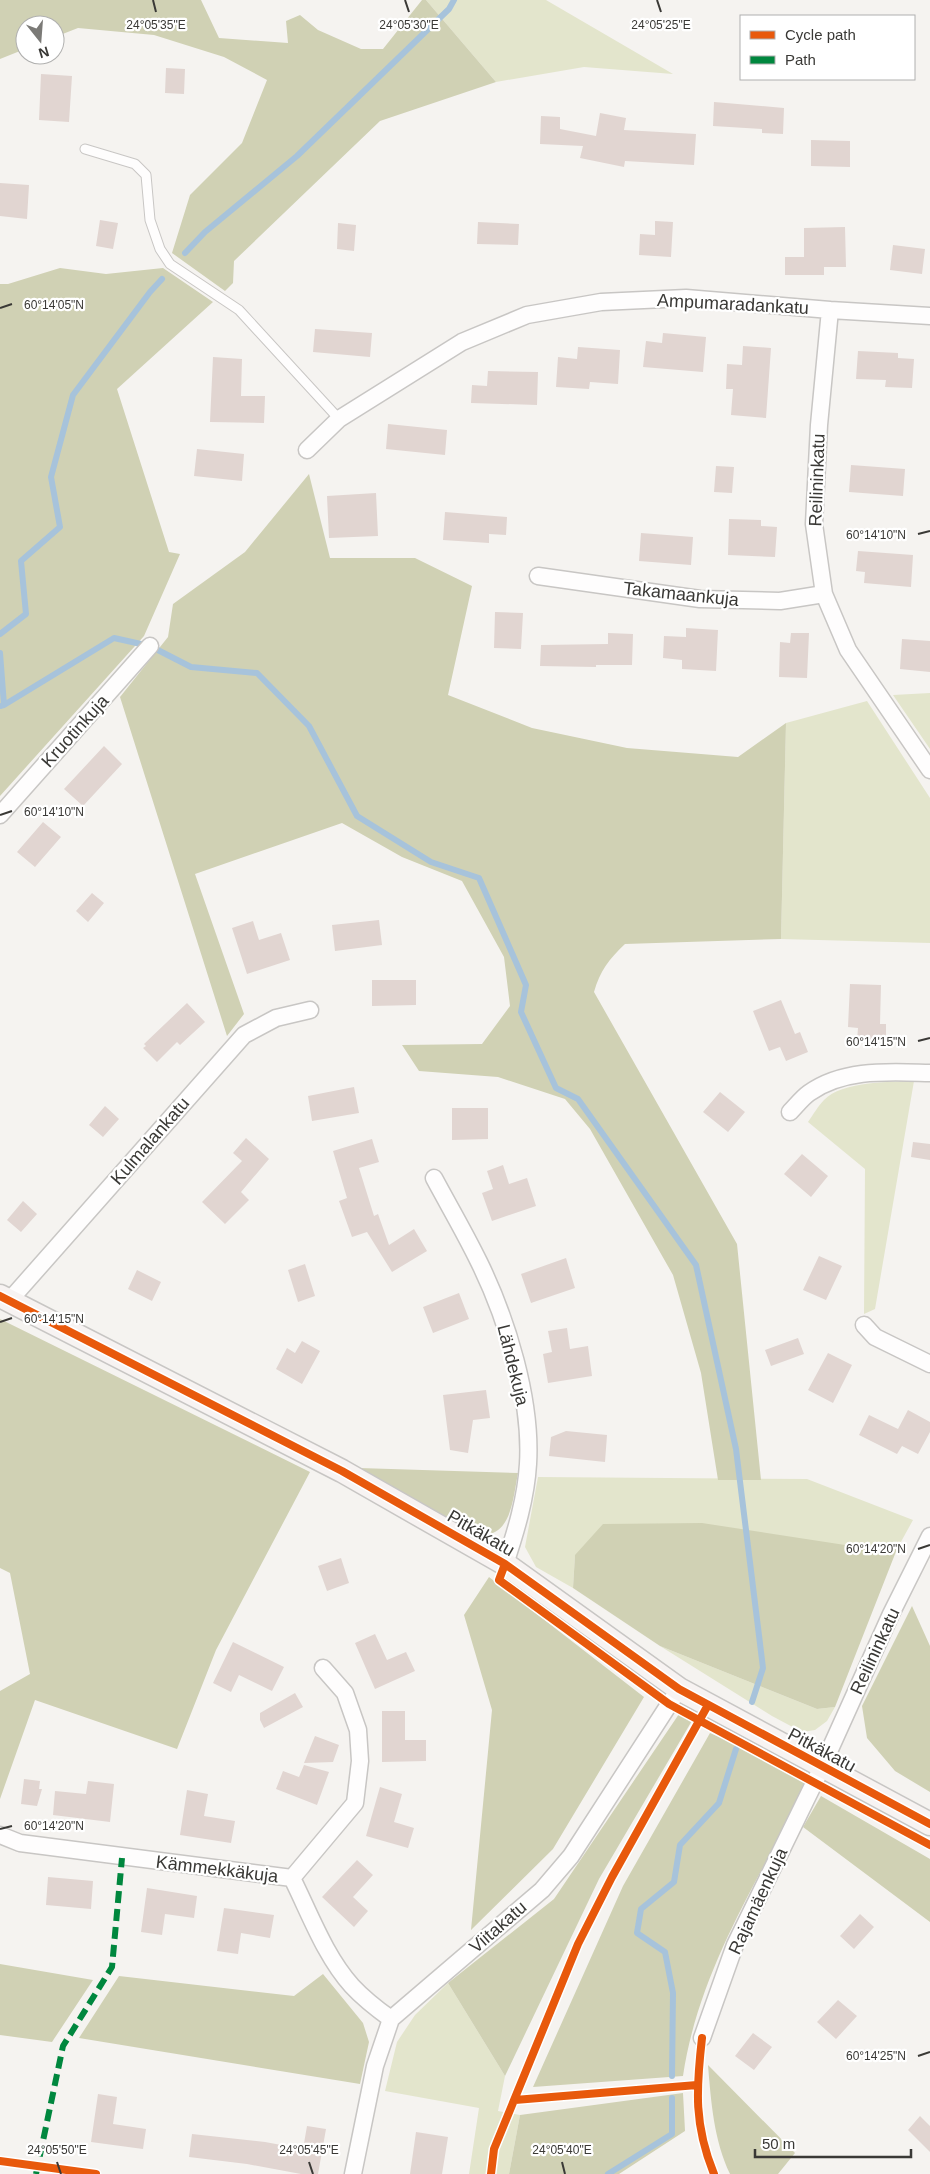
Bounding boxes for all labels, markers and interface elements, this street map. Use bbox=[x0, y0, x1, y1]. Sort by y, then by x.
north arrow bbox=[15, 15, 65, 65]
legend bbox=[740, 15, 915, 80]
text: 24°05'35"E bbox=[126, 18, 186, 32]
text: 24°05'30"E bbox=[379, 18, 439, 32]
text: 24°05'25"E bbox=[631, 18, 691, 32]
text: Cycle path bbox=[785, 26, 856, 43]
text: N bbox=[37, 43, 51, 62]
text: Path bbox=[785, 51, 816, 68]
street label: Ampumaradankatu bbox=[657, 290, 809, 318]
text: 60°14'05"N bbox=[24, 298, 84, 312]
street label: Reilininkatu bbox=[805, 433, 829, 527]
text: 60°14'10"N bbox=[846, 528, 906, 542]
street label: Takamaankuja bbox=[622, 578, 741, 610]
street label: Kruotinkuja bbox=[37, 690, 113, 771]
text: 60°14'10"N bbox=[24, 805, 84, 819]
text: 60°14'15"N bbox=[846, 1035, 906, 1049]
street label: Kulmalankatu bbox=[107, 1093, 193, 1189]
text: 60°14'15"N bbox=[24, 1312, 84, 1326]
street label: Lähdekuja bbox=[493, 1322, 533, 1409]
street label: Pitkäkatu bbox=[444, 1506, 518, 1560]
text: 60°14'20"N bbox=[846, 1542, 906, 1556]
street label: Reilininkatu bbox=[846, 1605, 904, 1697]
street label: Pitkäkatu bbox=[785, 1724, 859, 1776]
text: 60°14'20"N bbox=[24, 1819, 84, 1833]
street label: Rajamäenkuja bbox=[725, 1844, 792, 1957]
street label: Kämmekkäkuja bbox=[155, 1852, 280, 1887]
street label: Viitakatu bbox=[466, 1897, 530, 1957]
text: 60°14'25"N bbox=[846, 2049, 906, 2063]
scale bar bbox=[755, 2126, 911, 2158]
text: 50 m bbox=[762, 2135, 795, 2152]
text: 24°05'50"E bbox=[27, 2143, 87, 2157]
text: 24°05'45"E bbox=[279, 2143, 339, 2157]
text: 24°05'40"E bbox=[532, 2143, 592, 2157]

